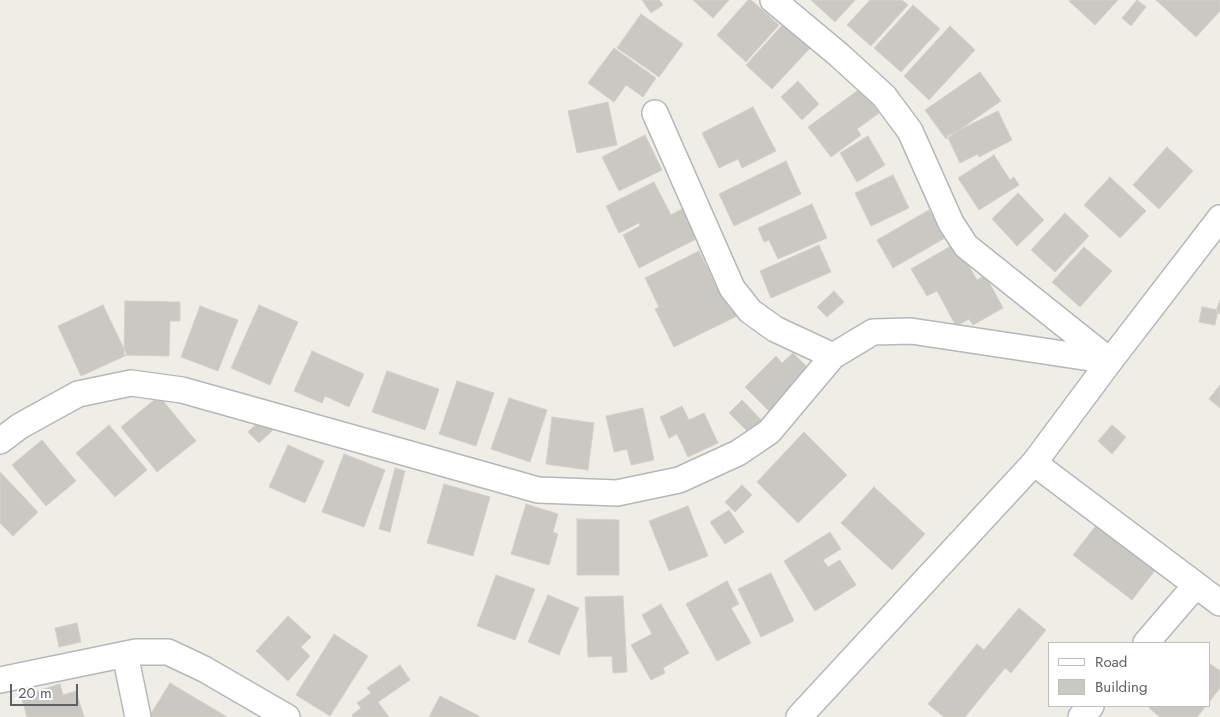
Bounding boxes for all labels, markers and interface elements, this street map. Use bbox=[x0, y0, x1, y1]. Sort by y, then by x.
legend bbox=[1048, 642, 1210, 707]
text: Road bbox=[1095, 651, 1127, 673]
scale bar bbox=[12, 674, 80, 706]
text: Building bbox=[1095, 676, 1147, 698]
text: 20 m bbox=[18, 682, 52, 704]

